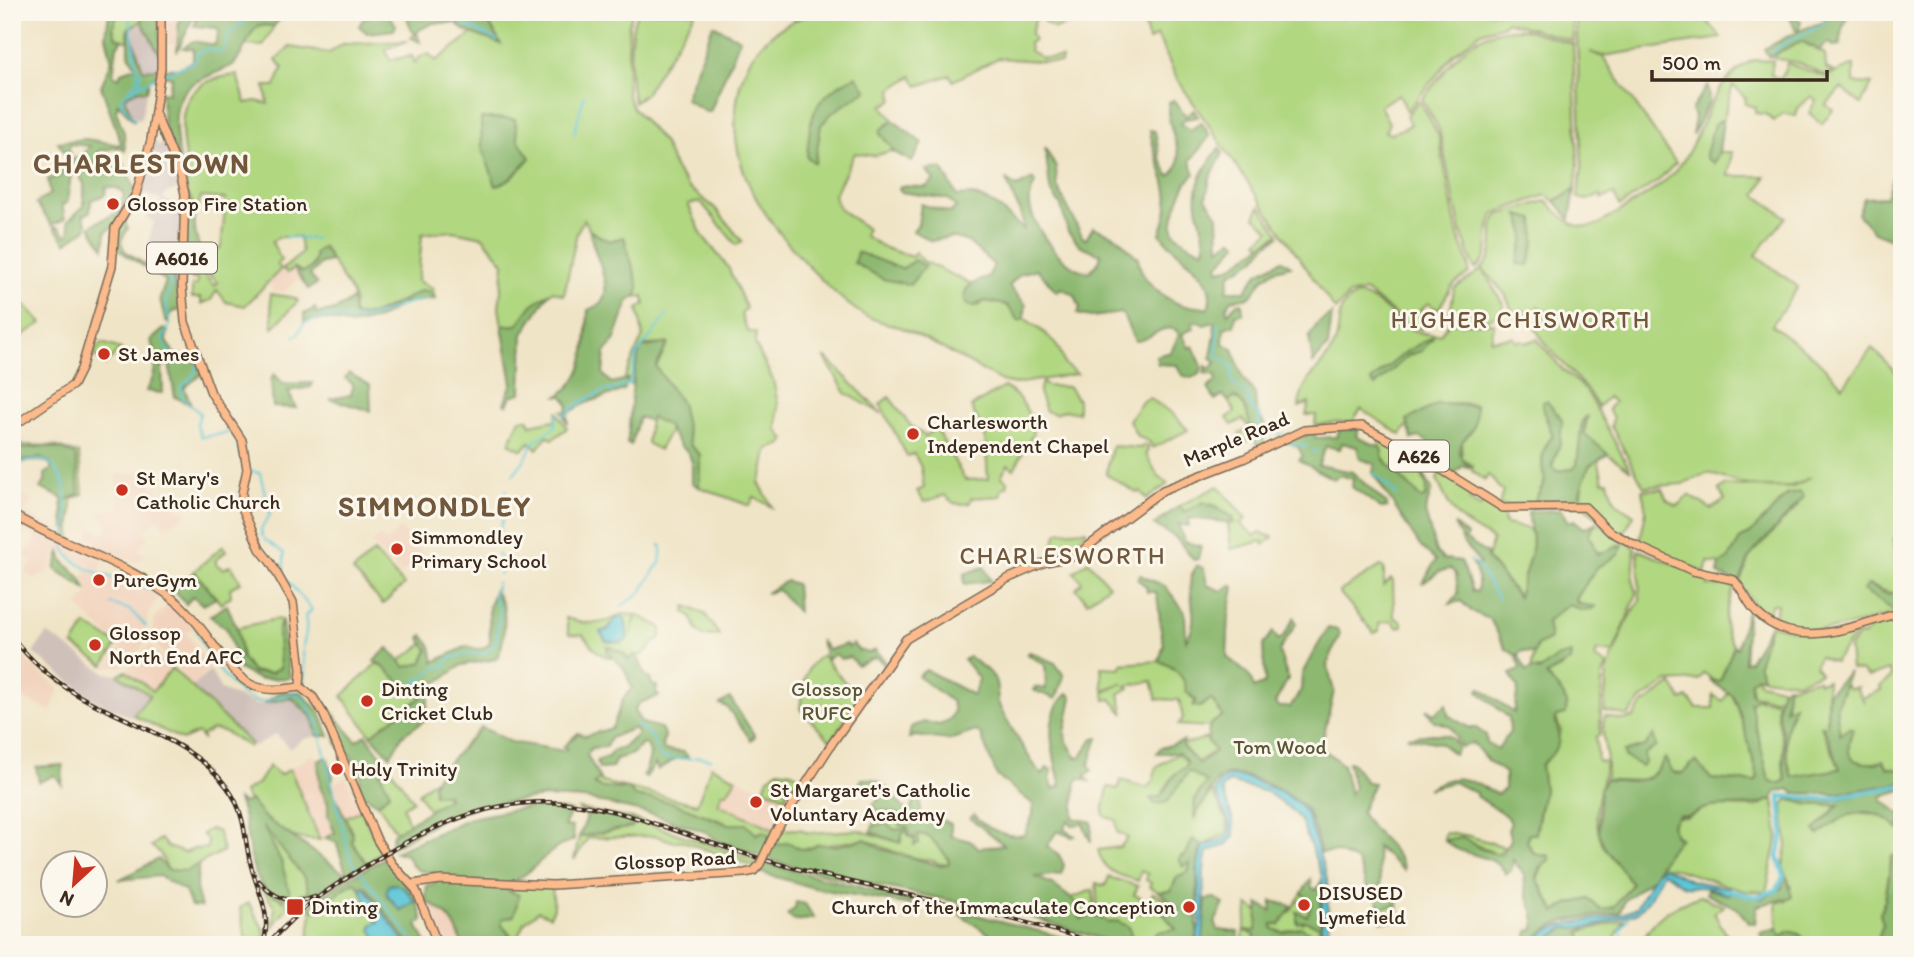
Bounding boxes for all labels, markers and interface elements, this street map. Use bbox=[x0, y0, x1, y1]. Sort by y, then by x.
scale bar bbox=[1652, 38, 1826, 82]
text: 500 m bbox=[1662, 50, 1722, 75]
district label: CHARLESTOWN bbox=[33, 146, 251, 180]
place label: Glossop Fire Station bbox=[127, 191, 307, 216]
marker: Glossop Fire Station bbox=[105, 196, 121, 212]
road number: A6016 bbox=[147, 242, 217, 274]
district label: HIGHER CHISWORTH bbox=[1391, 305, 1651, 334]
place label: St James bbox=[118, 341, 199, 366]
marker: St James bbox=[96, 346, 112, 362]
street label: Marple Road bbox=[1179, 405, 1293, 472]
place label: Charlesworth Independent Chapel bbox=[927, 409, 1109, 458]
marker: Charlesworth Independent Chapel bbox=[905, 426, 921, 442]
road number: A626 bbox=[1389, 440, 1449, 471]
place label: St Mary's Catholic Church bbox=[136, 465, 281, 514]
marker: St Mary's Catholic Church bbox=[114, 482, 130, 498]
district label: SIMMONDLEY bbox=[338, 489, 532, 523]
place label: Simmondley Primary School bbox=[411, 524, 547, 573]
marker: Simmondley Primary School bbox=[389, 541, 405, 557]
district label: CHARLESWORTH bbox=[959, 541, 1167, 570]
place label: PureGym bbox=[113, 567, 197, 592]
marker: PureGym bbox=[91, 572, 107, 588]
place label: Glossop North End AFC bbox=[109, 620, 243, 669]
marker: Glossop North End AFC bbox=[87, 637, 103, 653]
place label: Dinting Cricket Club bbox=[381, 676, 493, 725]
park label: Glossop RUFC bbox=[791, 676, 863, 725]
marker: Dinting Cricket Club bbox=[359, 693, 375, 709]
park label: Tom Wood bbox=[1233, 734, 1327, 759]
place label: Holy Trinity bbox=[351, 756, 457, 781]
marker: Holy Trinity bbox=[329, 761, 345, 777]
place label: St Margaret's Catholic Voluntary Academy bbox=[770, 777, 971, 826]
marker: St Margaret's Catholic Voluntary Academy bbox=[748, 794, 764, 810]
street label: Glossop Road bbox=[613, 844, 737, 875]
north arrow bbox=[38, 848, 108, 918]
place label: DISUSED Lymefield bbox=[1318, 880, 1406, 929]
text: N bbox=[56, 886, 78, 912]
place label: Dinting bbox=[311, 894, 378, 919]
place label: Church of the Immaculate Conception bbox=[831, 894, 1175, 919]
marker: Dinting bbox=[285, 897, 305, 917]
marker: DISUSED Lymefield bbox=[1296, 897, 1312, 913]
marker: Church of the Immaculate Conception bbox=[1181, 899, 1197, 915]

